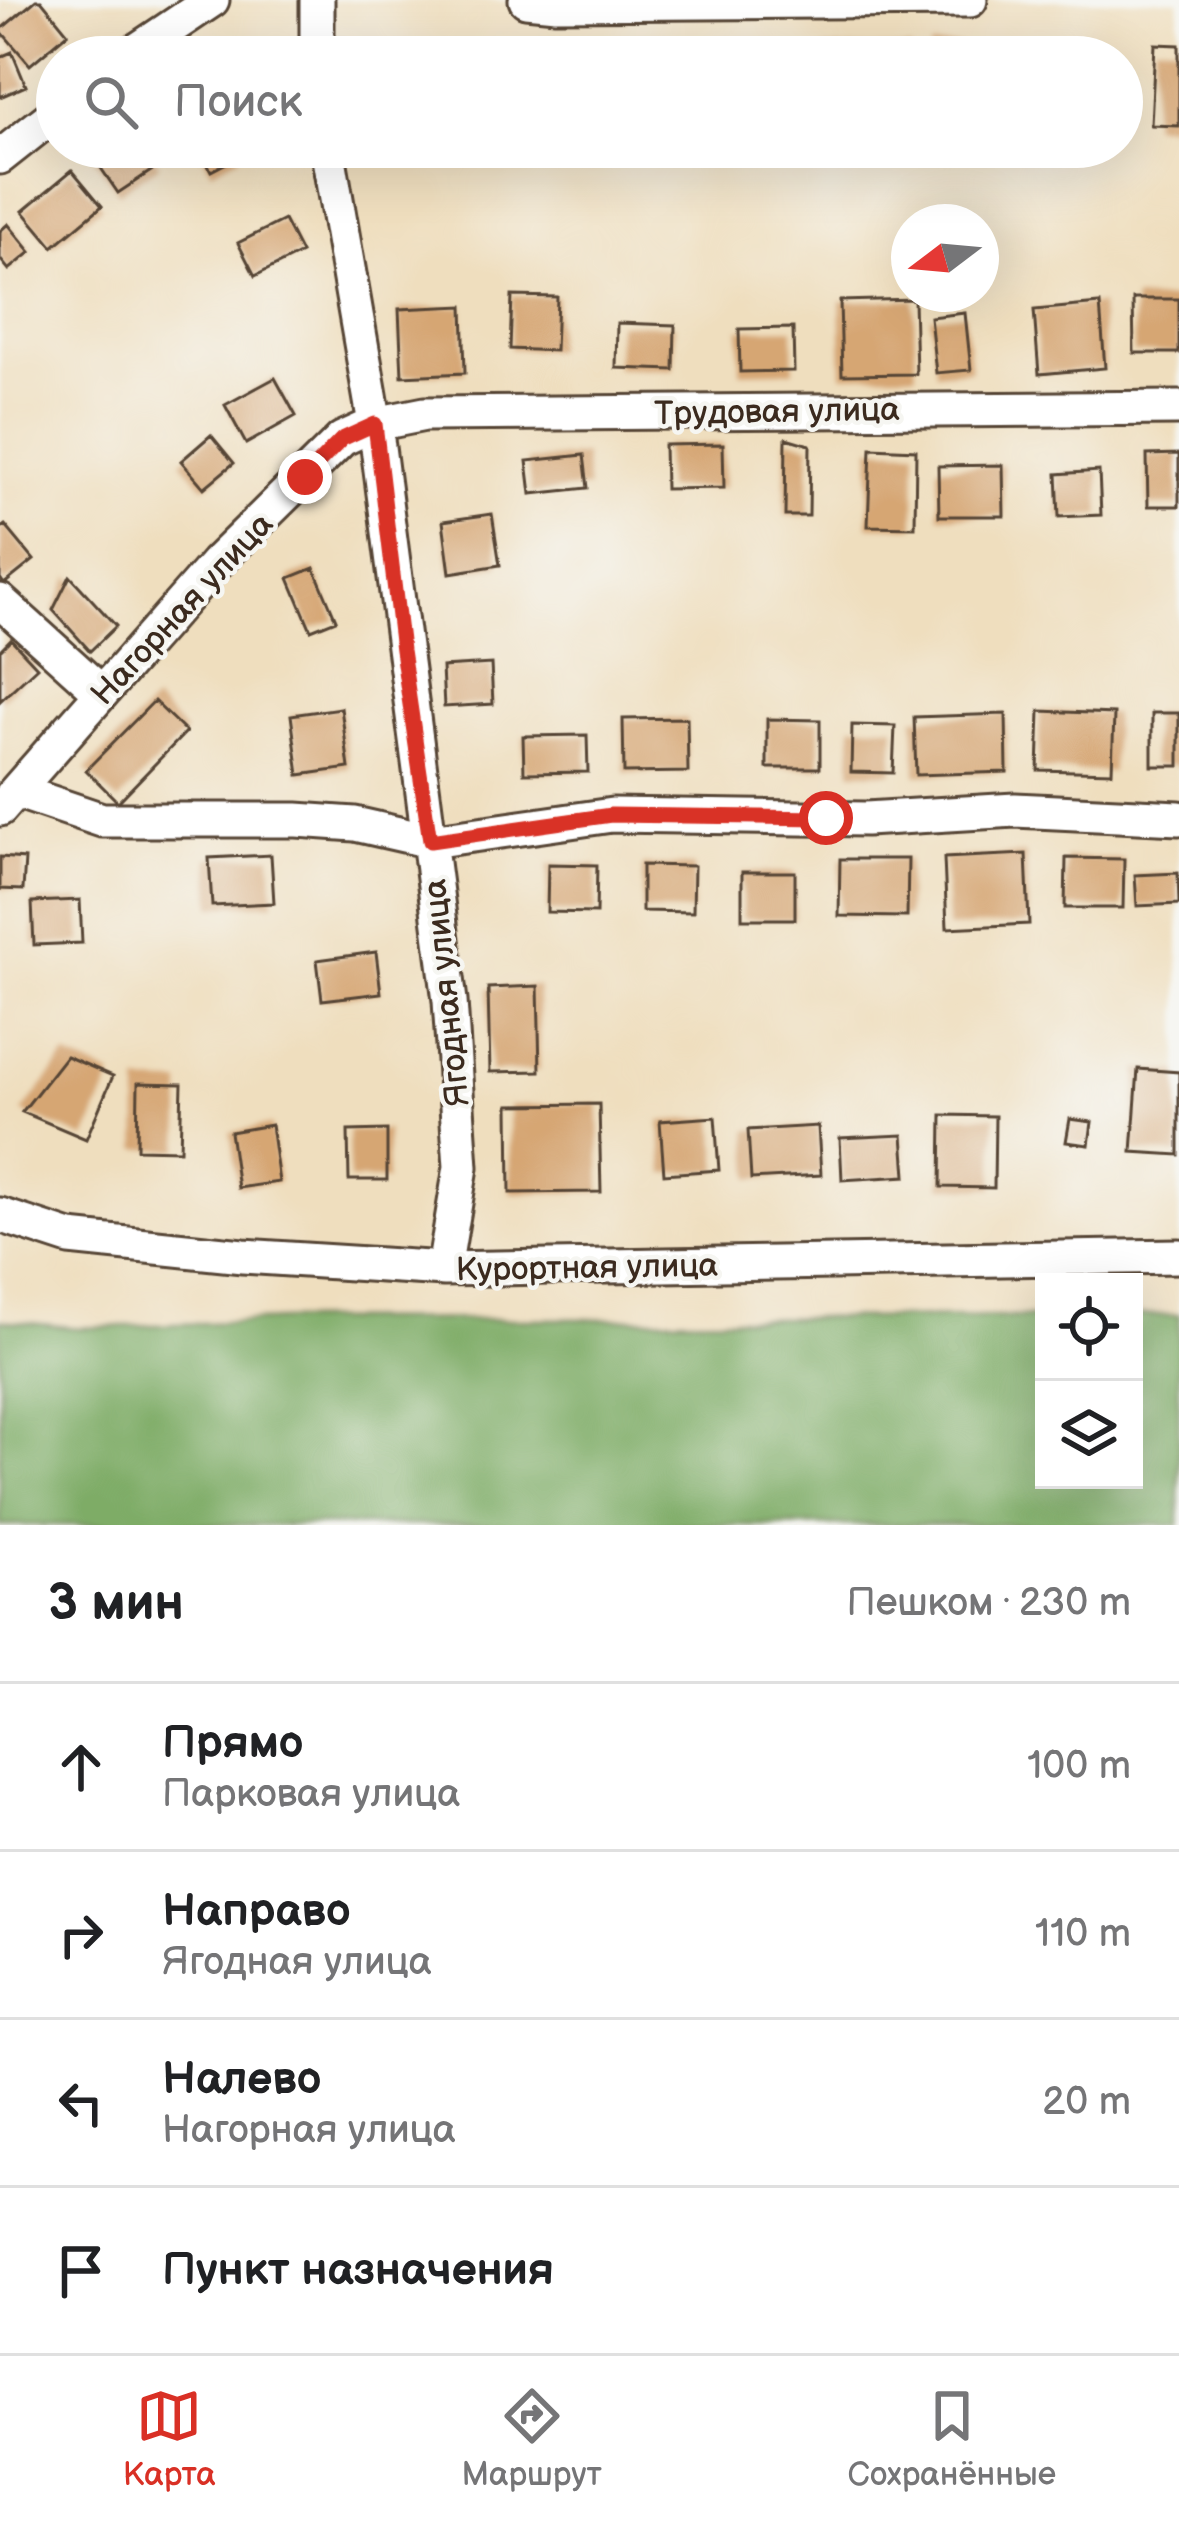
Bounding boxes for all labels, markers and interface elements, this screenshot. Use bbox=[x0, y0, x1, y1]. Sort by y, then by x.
search box bbox=[36, 36, 1143, 168]
icon: search bbox=[78, 69, 144, 135]
text: Поиск bbox=[174, 75, 302, 130]
north arrow bbox=[891, 204, 999, 312]
street label: Трудовая улица bbox=[654, 390, 900, 434]
route end bbox=[278, 450, 332, 504]
street label: Нагорная улица bbox=[83, 505, 282, 714]
route start bbox=[799, 791, 853, 845]
street label: Ягодная улица bbox=[415, 877, 479, 1108]
street label: Курортная улица bbox=[456, 1246, 719, 1290]
map controls bbox=[1035, 1273, 1143, 1489]
button: locate bbox=[1035, 1273, 1143, 1381]
button: layers bbox=[1035, 1381, 1143, 1489]
text: 3 мин bbox=[48, 1573, 184, 1634]
text: Пешком · 230 m bbox=[846, 1580, 1131, 1627]
text: Прямо bbox=[162, 1716, 303, 1771]
icon: ahead bbox=[48, 1734, 114, 1800]
text: 100 m bbox=[1027, 1743, 1131, 1790]
text: Парковая улица bbox=[162, 1771, 460, 1818]
text: Направо bbox=[162, 1884, 351, 1939]
icon: right bbox=[48, 1902, 114, 1968]
text: 110 m bbox=[1035, 1911, 1131, 1958]
text: Ягодная улица bbox=[162, 1939, 432, 1986]
text: Налево bbox=[162, 2052, 321, 2107]
icon: left bbox=[48, 2070, 114, 2136]
text: 20 m bbox=[1042, 2079, 1131, 2126]
text: Нагорная улица bbox=[162, 2107, 456, 2154]
icon: arrive bbox=[48, 2238, 114, 2304]
text: Пункт назначения bbox=[162, 2243, 554, 2298]
tab: Карта bbox=[123, 2383, 216, 2495]
tab: Маршрут bbox=[462, 2383, 602, 2495]
tab: Сохранённые bbox=[848, 2383, 1056, 2495]

